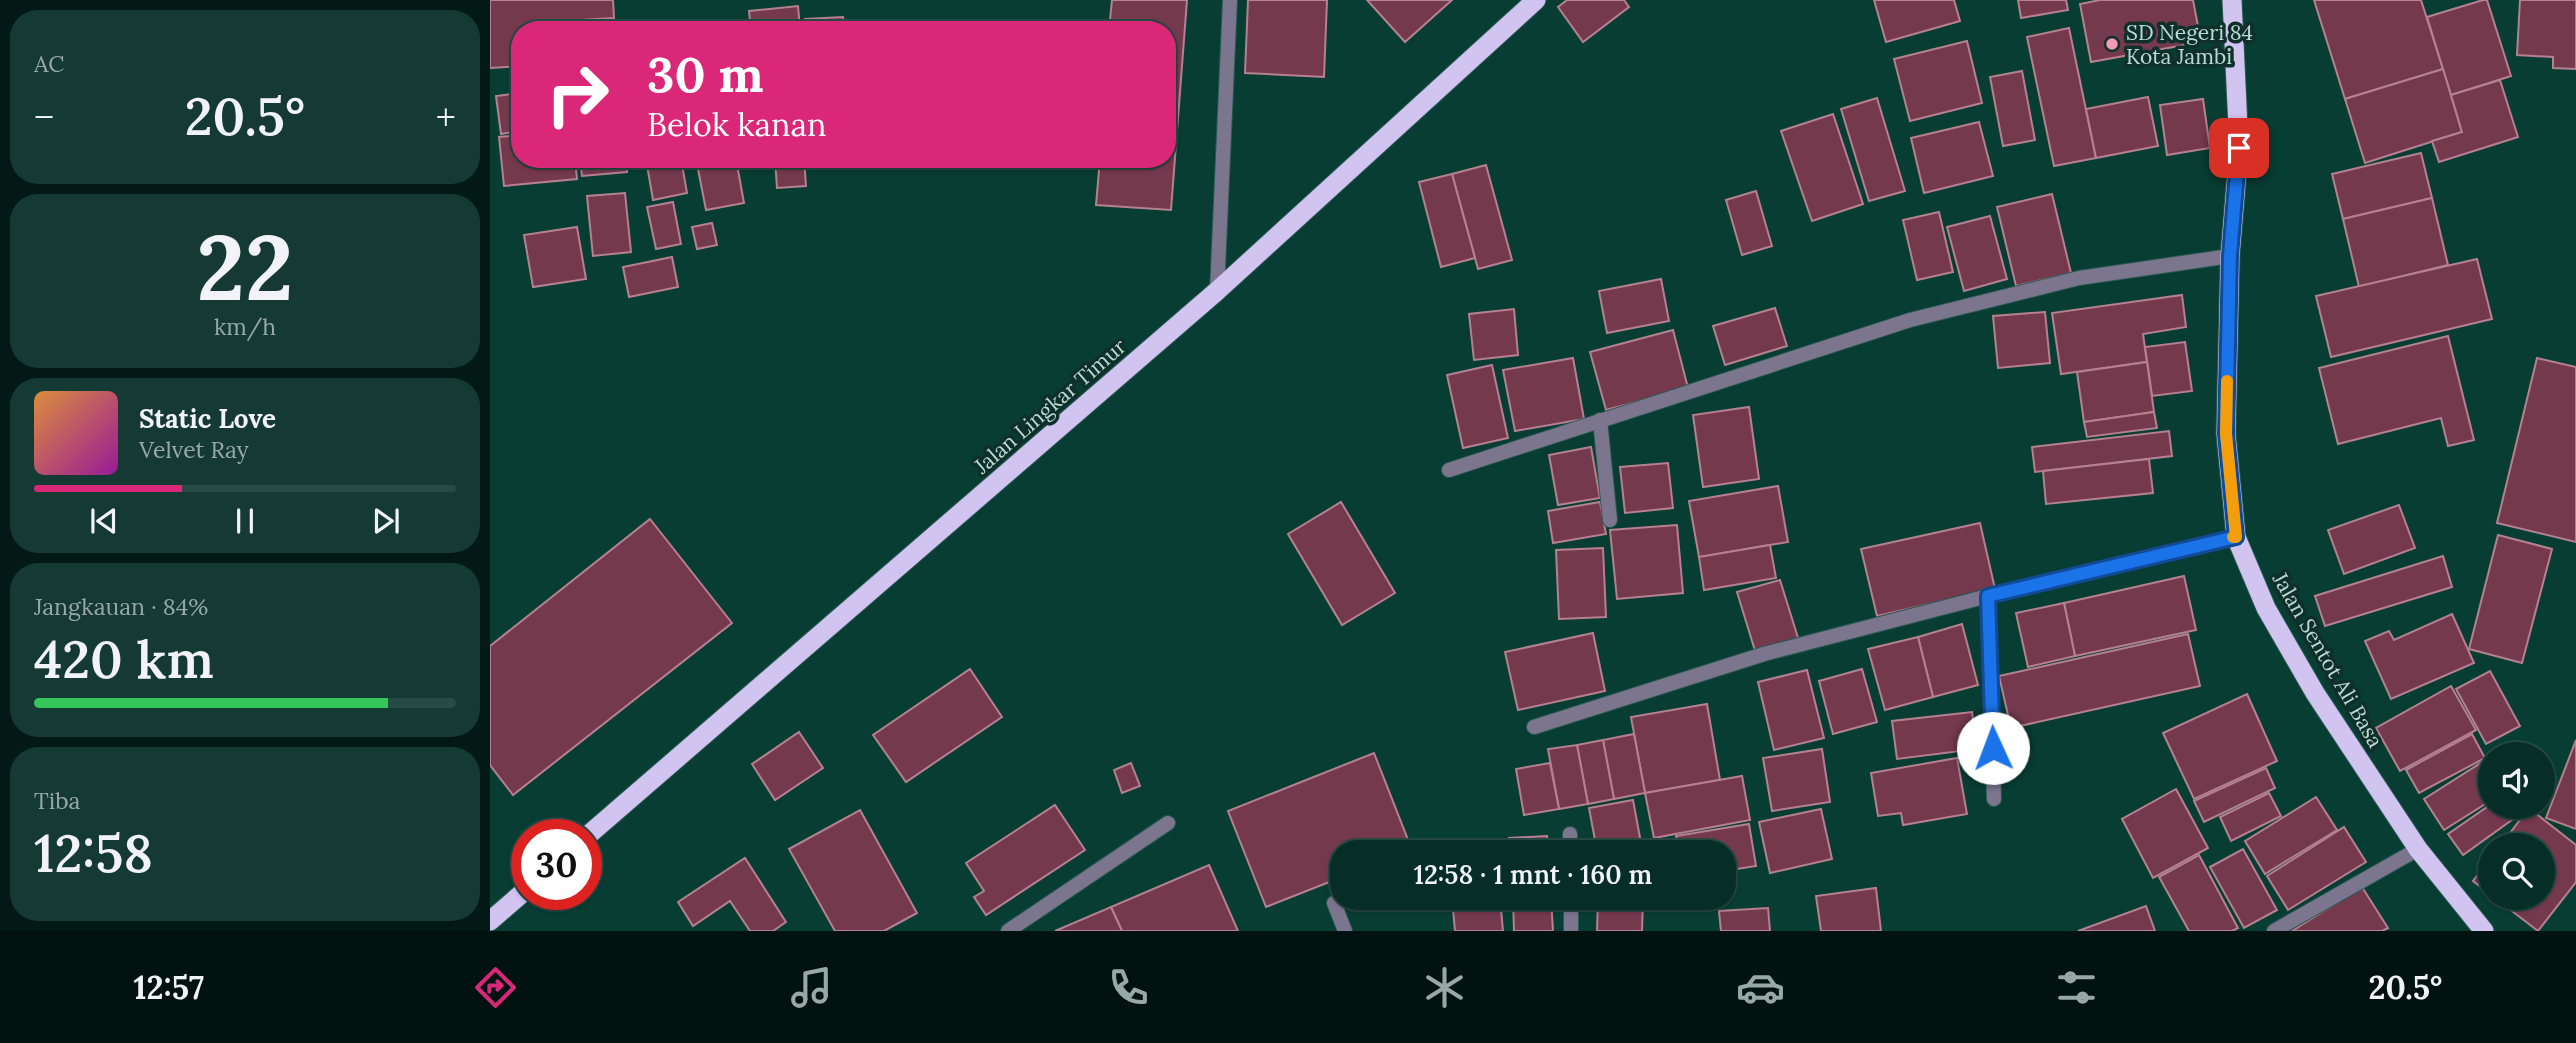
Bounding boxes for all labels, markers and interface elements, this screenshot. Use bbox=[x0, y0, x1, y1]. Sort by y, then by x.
place label: SD Negeri 84 Kota Jambi bbox=[2126, 19, 2253, 70]
marker: SD Negeri 84 Kota Jambi bbox=[2104, 36, 2120, 52]
text: 30 m bbox=[647, 43, 764, 105]
text: AC bbox=[34, 49, 64, 78]
icon: right bbox=[532, 49, 623, 140]
text: 20.5° bbox=[185, 83, 305, 149]
text: − bbox=[34, 93, 54, 141]
text: + bbox=[436, 93, 456, 141]
text: Belok kanan bbox=[647, 104, 826, 145]
pin bbox=[2209, 118, 2269, 178]
icon: arrive bbox=[2220, 129, 2258, 167]
text: 22 bbox=[196, 208, 294, 325]
text: km/h bbox=[214, 312, 276, 341]
street label: Jalan Lingkar Timur bbox=[968, 333, 1132, 480]
text: Static Love bbox=[139, 402, 276, 435]
text: Velvet Ray bbox=[139, 435, 249, 464]
icon: previous bbox=[85, 502, 123, 540]
icon: pause bbox=[226, 502, 264, 540]
icon: next bbox=[367, 502, 405, 540]
street label: Jalan Sentot Ali Basa bbox=[2266, 567, 2389, 753]
text: Jangkauan · 84% bbox=[34, 592, 208, 621]
text: 420 km bbox=[34, 626, 214, 692]
position arrow bbox=[1956, 711, 2030, 785]
map controls bbox=[2478, 742, 2555, 910]
button: sound bbox=[2478, 742, 2555, 819]
text: Tiba bbox=[34, 786, 80, 815]
speed limit sign: 30 bbox=[511, 819, 602, 910]
text: 12:58 bbox=[34, 820, 153, 886]
button: search bbox=[2478, 833, 2555, 910]
text: 12:58 · 1 mnt · 160 m bbox=[1414, 858, 1652, 891]
icon: directions bbox=[471, 963, 520, 1012]
icon: music bbox=[787, 963, 836, 1012]
icon: phone bbox=[1104, 963, 1153, 1012]
icon: climate bbox=[1420, 963, 1469, 1012]
icon: car bbox=[1736, 963, 1785, 1012]
icon: filters bbox=[2052, 963, 2101, 1012]
text: 12:57 bbox=[134, 967, 204, 1008]
text: 20.5° bbox=[2368, 967, 2442, 1008]

